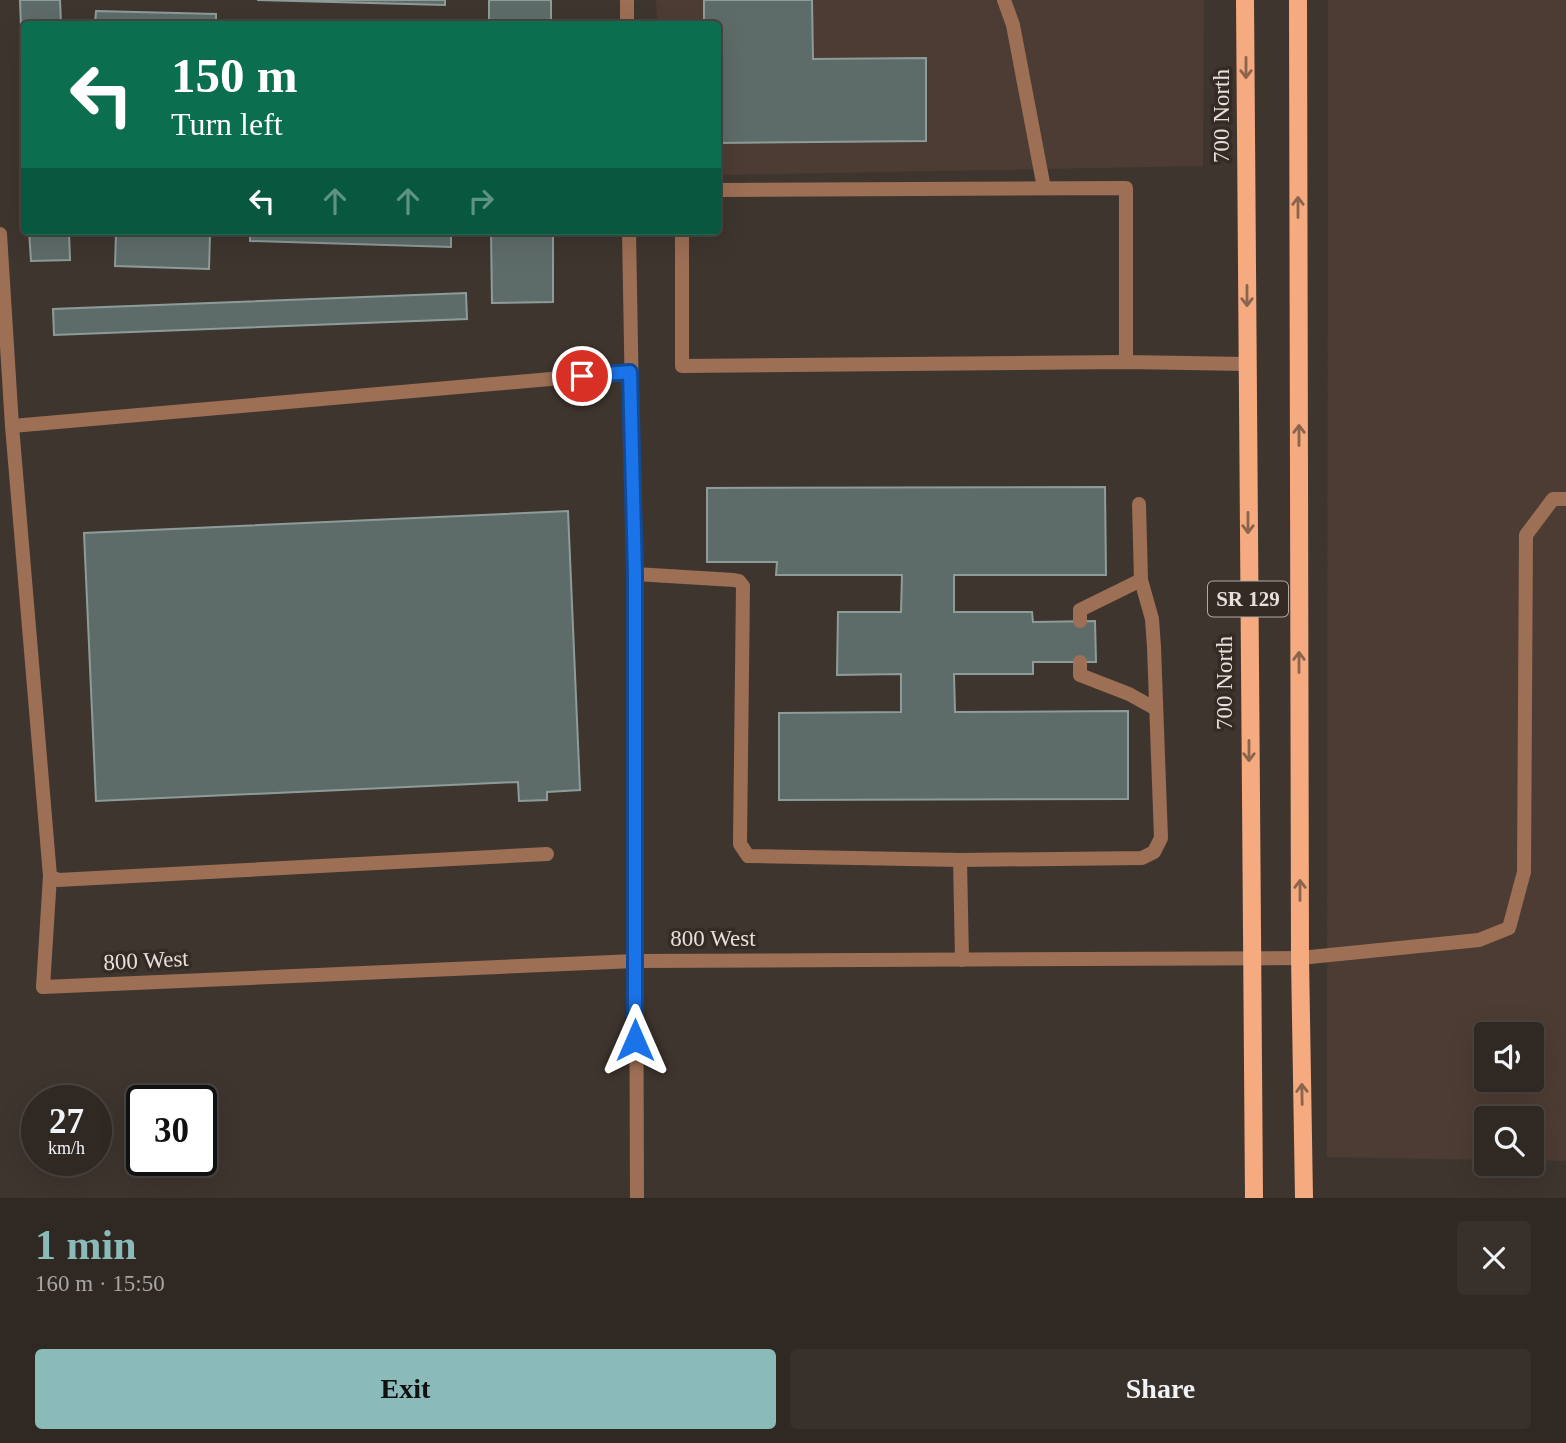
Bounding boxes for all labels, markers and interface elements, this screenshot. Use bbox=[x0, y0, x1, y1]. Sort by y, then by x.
text: 150 m bbox=[171, 48, 298, 103]
icon: left bbox=[56, 49, 147, 140]
one-way arrow bbox=[1239, 56, 1253, 79]
street label: 700 North bbox=[1209, 69, 1234, 163]
text: Turn left bbox=[171, 106, 283, 142]
icon: left bbox=[243, 182, 281, 220]
icon: ahead bbox=[316, 182, 354, 220]
icon: ahead bbox=[389, 182, 427, 220]
icon: right bbox=[462, 182, 500, 220]
one-way arrow bbox=[1291, 196, 1305, 219]
one-way arrow bbox=[1240, 284, 1254, 307]
pin bbox=[552, 346, 612, 406]
icon: arrive bbox=[563, 357, 601, 395]
one-way arrow bbox=[1292, 423, 1306, 446]
one-way arrow bbox=[1241, 511, 1255, 534]
road number: SR 129 bbox=[1208, 582, 1288, 616]
street label: 700 North bbox=[1212, 636, 1237, 730]
one-way arrow bbox=[1292, 651, 1306, 674]
one-way arrow bbox=[1242, 739, 1256, 762]
one-way arrow bbox=[1293, 878, 1307, 901]
street label: 800 West bbox=[670, 926, 756, 951]
street label: 800 West bbox=[103, 946, 190, 975]
position arrow bbox=[598, 1003, 672, 1077]
map controls bbox=[1474, 1022, 1544, 1176]
button: sound bbox=[1474, 1022, 1544, 1092]
one-way arrow bbox=[1295, 1083, 1309, 1106]
speed limit sign: 30 bbox=[126, 1085, 217, 1176]
text: 27 bbox=[49, 1102, 84, 1141]
button: search bbox=[1474, 1106, 1544, 1176]
text: km/h bbox=[48, 1138, 85, 1158]
button: close bbox=[1457, 1221, 1531, 1295]
text: 1 min bbox=[35, 1222, 137, 1268]
text: 160 m · 15:50 bbox=[35, 1271, 165, 1296]
button: Exit bbox=[35, 1349, 776, 1429]
button: Share bbox=[790, 1349, 1531, 1429]

